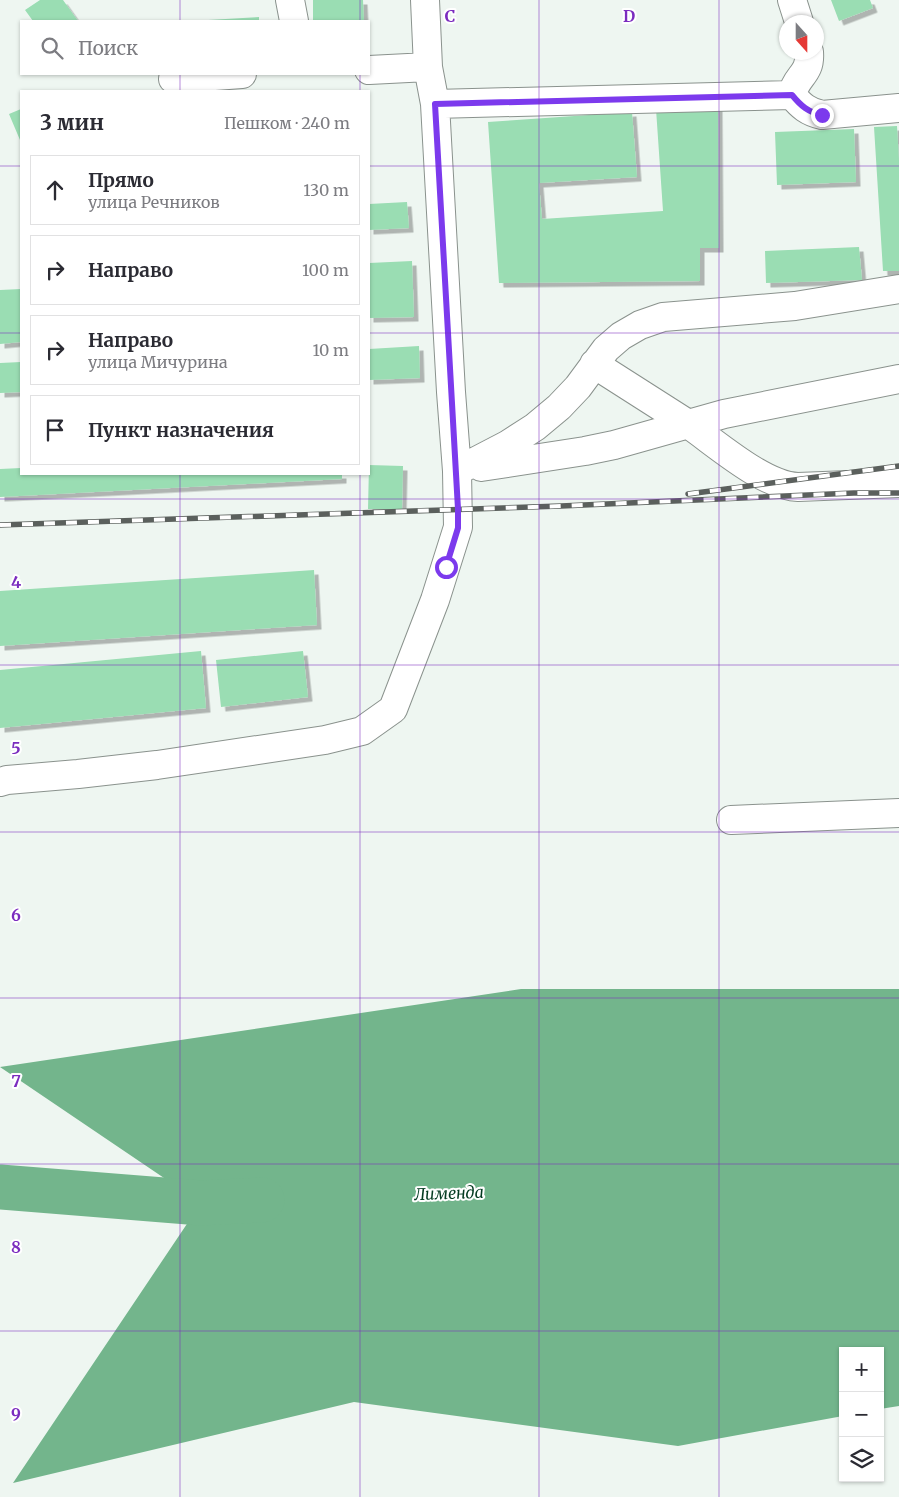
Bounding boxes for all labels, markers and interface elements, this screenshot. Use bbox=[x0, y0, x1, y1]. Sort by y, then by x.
text: C bbox=[445, 6, 455, 26]
text: D bbox=[623, 6, 635, 26]
north arrow bbox=[779, 15, 824, 60]
search box bbox=[20, 20, 370, 75]
icon: search bbox=[38, 34, 66, 62]
text: Поиск bbox=[78, 36, 138, 60]
route end bbox=[811, 104, 834, 127]
text: 3 мин bbox=[40, 109, 104, 136]
text: Пешком · 240 m bbox=[224, 113, 350, 133]
text: Прямо bbox=[88, 168, 154, 192]
icon: ahead bbox=[41, 176, 69, 204]
text: 130 m bbox=[303, 180, 349, 200]
text: улица Речников bbox=[88, 192, 220, 212]
icon: right bbox=[41, 256, 69, 284]
text: Направо bbox=[88, 258, 173, 282]
text: 100 m bbox=[302, 260, 349, 280]
text: Направо bbox=[88, 328, 173, 352]
icon: right bbox=[41, 336, 69, 364]
text: 10 m bbox=[312, 340, 349, 360]
text: улица Мичурина bbox=[88, 352, 228, 372]
icon: arrive bbox=[41, 416, 69, 444]
text: Пункт назначения bbox=[88, 418, 274, 442]
route start bbox=[435, 556, 458, 579]
text: 4 bbox=[11, 572, 21, 592]
text: 5 bbox=[11, 738, 21, 758]
text: 6 bbox=[11, 905, 21, 925]
text: 7 bbox=[11, 1071, 21, 1091]
water label: Лименда bbox=[413, 1182, 484, 1204]
text: 8 bbox=[11, 1237, 21, 1257]
map controls bbox=[839, 1347, 884, 1482]
button: + bbox=[839, 1347, 884, 1392]
button: − bbox=[839, 1392, 884, 1437]
text: 9 bbox=[11, 1404, 21, 1424]
button: layers bbox=[839, 1437, 884, 1482]

